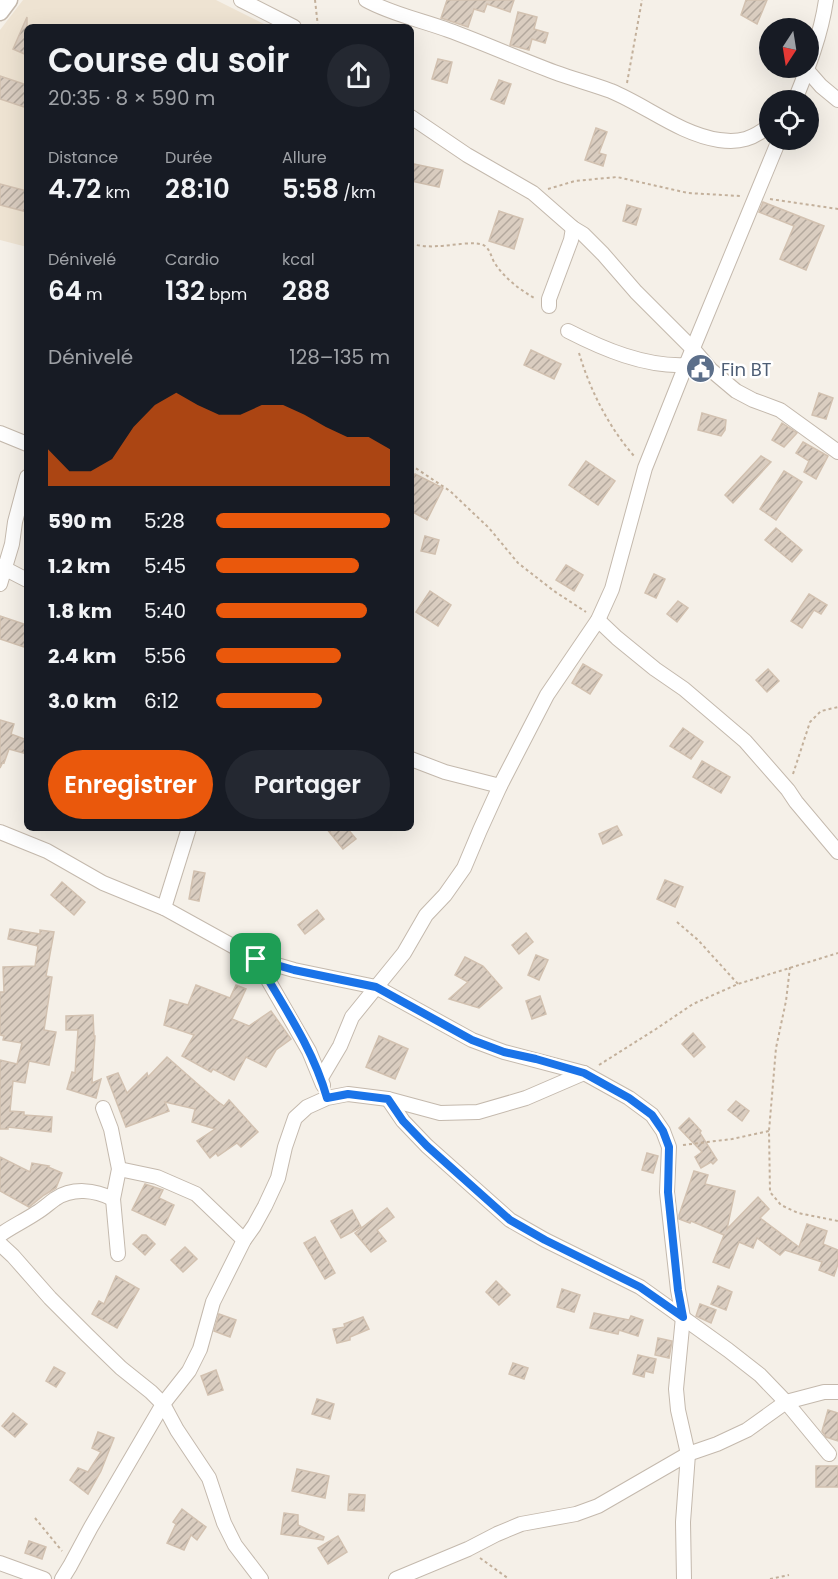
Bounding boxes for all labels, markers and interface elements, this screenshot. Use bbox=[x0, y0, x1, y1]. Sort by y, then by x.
north arrow bbox=[759, 18, 819, 78]
map controls bbox=[759, 18, 819, 150]
text: Course du soir bbox=[48, 37, 289, 84]
button: share bbox=[327, 44, 390, 107]
text: 20:35 · 8 × 590 m bbox=[48, 84, 215, 112]
button: locate bbox=[759, 90, 819, 150]
text: Distance bbox=[48, 146, 118, 169]
text: Durée bbox=[165, 146, 212, 169]
text: Allure bbox=[282, 146, 327, 169]
text: 4.72 bbox=[48, 171, 101, 207]
text: 28:10 bbox=[165, 171, 230, 207]
text: 5:58 bbox=[282, 171, 339, 207]
text: km bbox=[101, 181, 130, 204]
text: /km bbox=[339, 181, 376, 204]
text: Dénivelé bbox=[48, 248, 116, 271]
text: Cardio bbox=[165, 248, 219, 271]
text: kcal bbox=[282, 248, 315, 271]
text: 64 bbox=[48, 273, 82, 309]
text: 132 bbox=[165, 273, 205, 309]
text: 288 bbox=[282, 273, 330, 309]
text: m bbox=[82, 283, 103, 306]
text: bpm bbox=[205, 283, 247, 306]
text: Dénivelé bbox=[48, 343, 133, 371]
text: 128–135 m bbox=[289, 343, 390, 371]
public building icon: Fin BT bbox=[684, 353, 716, 385]
place label: Fin BT bbox=[721, 357, 772, 382]
text: 590 m bbox=[48, 507, 112, 535]
text: 5:28 bbox=[144, 507, 185, 535]
text: 1.2 km bbox=[48, 552, 110, 580]
text: 5:45 bbox=[144, 552, 186, 580]
text: 1.8 km bbox=[48, 597, 112, 625]
text: 5:40 bbox=[144, 597, 186, 625]
text: 2.4 km bbox=[48, 642, 116, 670]
text: 5:56 bbox=[144, 642, 186, 670]
text: 3.0 km bbox=[48, 687, 117, 715]
text: 6:12 bbox=[144, 687, 179, 715]
button: Enregistrer bbox=[48, 750, 213, 819]
button: Partager bbox=[225, 750, 390, 819]
pin bbox=[230, 933, 281, 984]
icon: arrive bbox=[239, 942, 272, 975]

